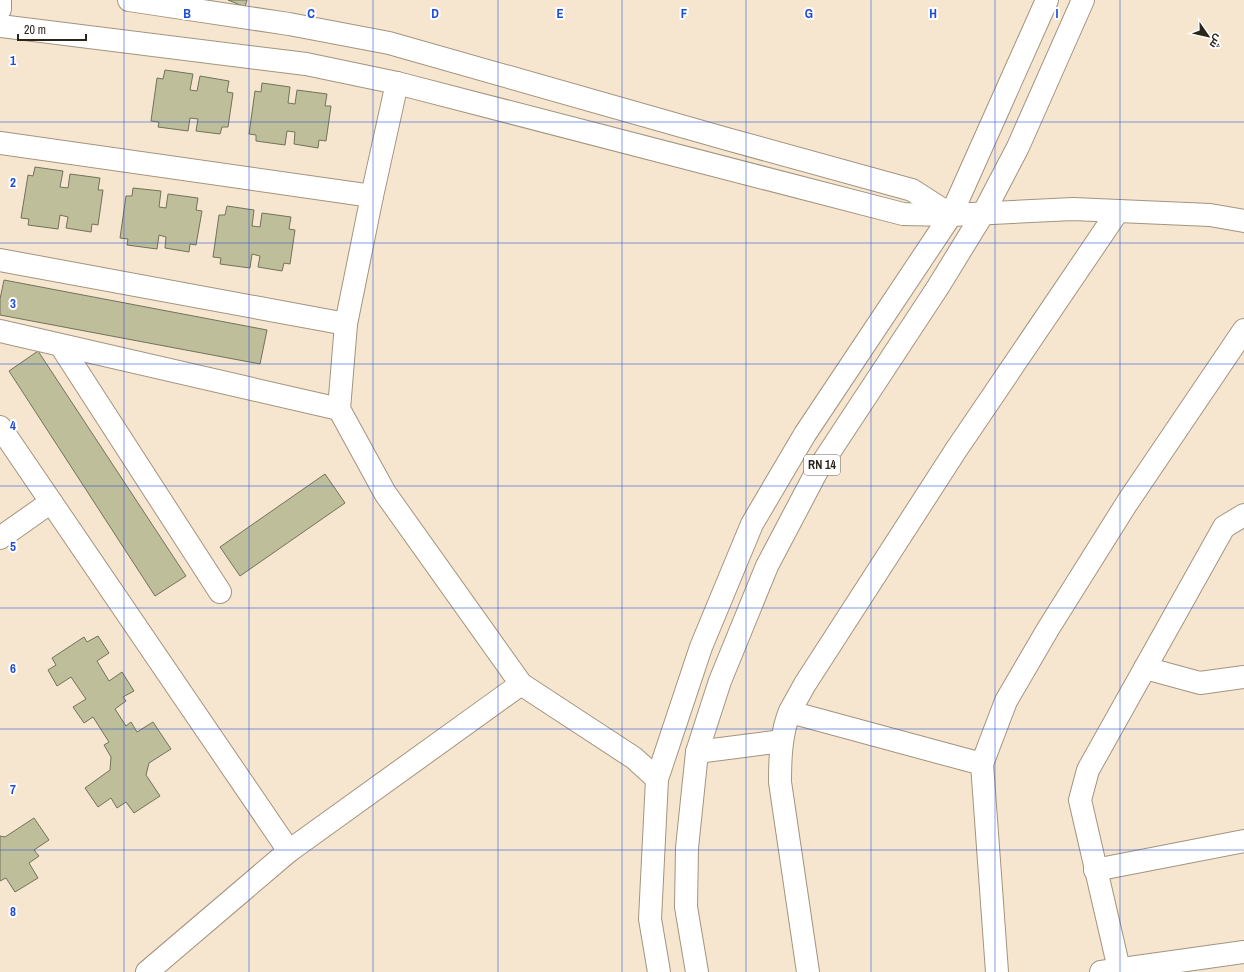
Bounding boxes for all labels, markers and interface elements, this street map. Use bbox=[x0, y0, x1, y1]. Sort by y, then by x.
text: B bbox=[183, 5, 191, 22]
text: C bbox=[307, 5, 315, 22]
text: D bbox=[431, 5, 439, 22]
text: E bbox=[556, 5, 564, 22]
text: F bbox=[681, 5, 688, 22]
text: G bbox=[805, 5, 813, 22]
text: H bbox=[929, 5, 937, 22]
text: I bbox=[1056, 5, 1059, 22]
scale bar bbox=[18, 16, 86, 42]
north arrow bbox=[1188, 16, 1228, 56]
text: 20 m bbox=[24, 22, 46, 38]
text: ش bbox=[1207, 32, 1226, 51]
text: 1 bbox=[10, 52, 16, 69]
text: 2 bbox=[10, 174, 16, 191]
text: 3 bbox=[10, 295, 16, 312]
text: 4 bbox=[10, 417, 16, 434]
road number: RN 14 bbox=[804, 455, 840, 475]
text: 5 bbox=[10, 538, 16, 555]
text: 6 bbox=[10, 660, 16, 677]
text: 7 bbox=[10, 781, 16, 798]
text: 8 bbox=[10, 903, 16, 920]

